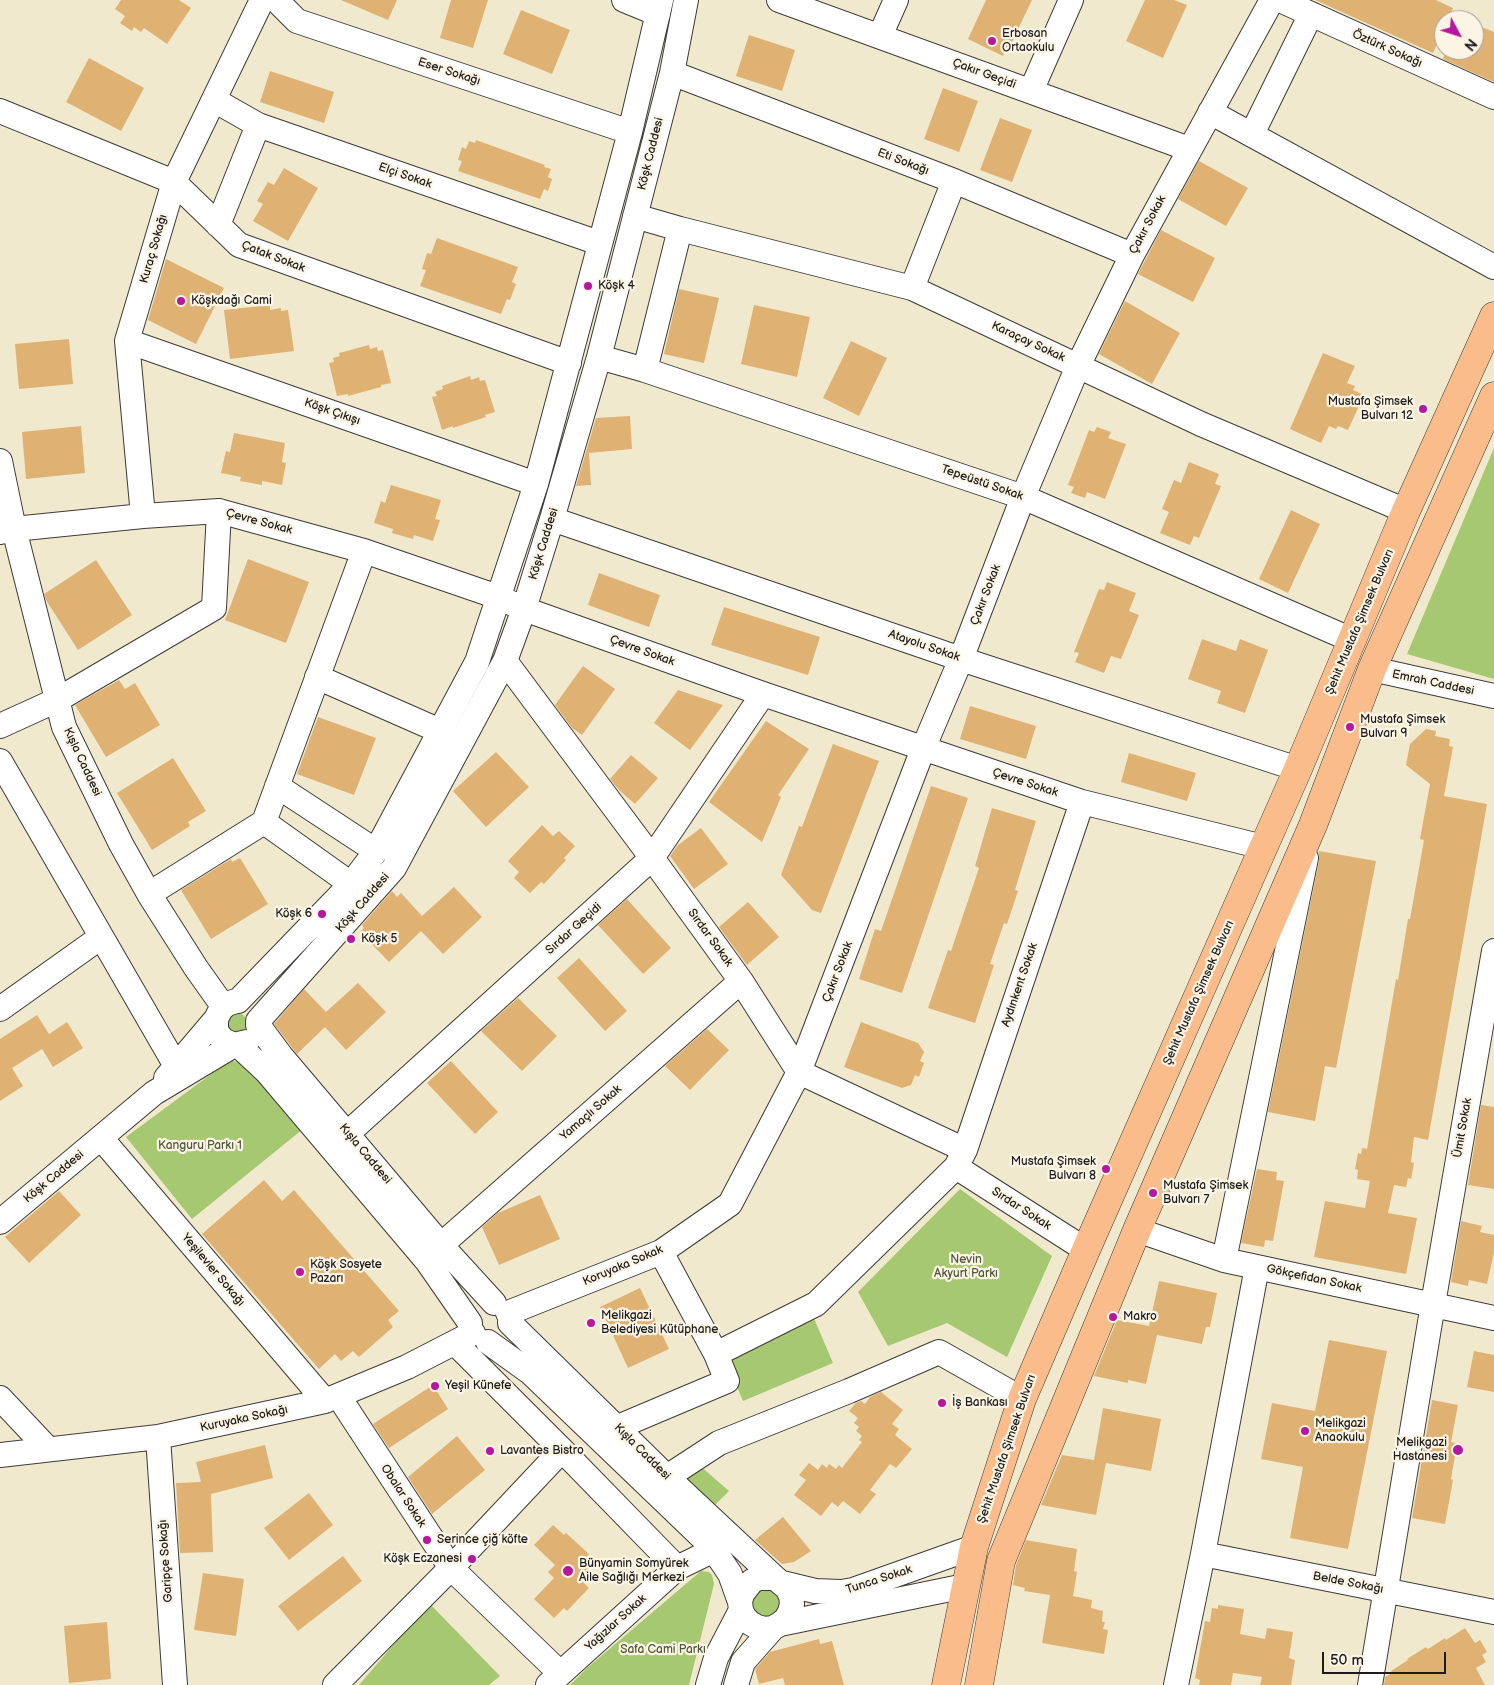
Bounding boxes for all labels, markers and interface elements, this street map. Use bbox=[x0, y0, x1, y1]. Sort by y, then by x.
north arrow bbox=[1434, 10, 1484, 60]
place label: Erbosan Ortaokulu bbox=[1002, 27, 1054, 55]
street label: Öztürk Sokağı bbox=[1350, 27, 1424, 71]
marker: Erbosan Ortaokulu bbox=[986, 35, 998, 47]
text: N bbox=[1460, 35, 1480, 54]
street label: Eser Sokağı bbox=[416, 55, 482, 89]
street label: Çakır Geçidi bbox=[950, 56, 1018, 92]
street label: Köşk Caddesi bbox=[635, 116, 667, 192]
street label: Eti Sokağı bbox=[875, 146, 931, 178]
street label: Elçi Sokak bbox=[376, 160, 434, 192]
street label: Çakır Sokak bbox=[1127, 193, 1169, 257]
street label: Kuraç Sokağı bbox=[137, 213, 171, 285]
street label: Çatak Sokak bbox=[239, 238, 307, 276]
place label: Köşk 4 bbox=[598, 279, 635, 293]
marker: Köşk 4 bbox=[582, 280, 594, 292]
place label: Köşkdağı Cami bbox=[191, 294, 272, 308]
marker: Köşkdağı Cami bbox=[175, 295, 187, 307]
street label: Karaçay Sokak bbox=[989, 319, 1067, 365]
place label: Mustafa Şimsek Bulvarı 12 bbox=[1328, 395, 1413, 423]
street label: Köşk Çıkışı bbox=[302, 396, 362, 428]
marker: Mustafa Şimsek Bulvarı 12 bbox=[1417, 403, 1429, 415]
street label: Tepeüstü Sokak bbox=[939, 462, 1025, 504]
street label: Çevre Sokak bbox=[224, 506, 294, 538]
street label: Köşk Caddesi bbox=[526, 506, 562, 582]
street label: Şehit Mustafa Şimsek Bulvarı bbox=[1323, 547, 1397, 697]
street label: Çakır Sokak bbox=[968, 563, 1004, 627]
street label: Atayolu Sokak bbox=[886, 627, 962, 665]
street label: Çevre Sokak bbox=[607, 633, 677, 669]
street label: Emrah Caddesi bbox=[1391, 667, 1475, 699]
place label: Mustafa Şimsek Bulvarı 9 bbox=[1360, 713, 1445, 741]
marker: Mustafa Şimsek Bulvarı 9 bbox=[1344, 721, 1356, 733]
street label: Kışla Caddesi bbox=[60, 725, 104, 799]
street label: Çevre Sokak bbox=[990, 766, 1060, 800]
street label: Köşk Caddesi bbox=[333, 870, 393, 936]
street label: Sırdar Geçidi bbox=[543, 900, 605, 958]
street label: Sırdar Sokak bbox=[684, 906, 736, 970]
place label: Köşk 6 bbox=[275, 907, 312, 921]
marker: Köşk 6 bbox=[316, 908, 328, 920]
street label: Şehit Mustafa Şimsek Bulvarı bbox=[1161, 919, 1237, 1067]
place label: Köşk 5 bbox=[361, 932, 397, 946]
marker: Köşk 5 bbox=[345, 933, 357, 945]
street label: Çakır Sokak bbox=[820, 940, 856, 1004]
street label: Aydınkent Sokak bbox=[999, 941, 1041, 1029]
street label: Yamaçlı Sokak bbox=[557, 1082, 625, 1144]
street label: Ümit Sokak bbox=[1451, 1097, 1475, 1159]
street label: Kışla Caddesi bbox=[336, 1121, 394, 1187]
park label: Kanguru Parkı 1 bbox=[158, 1139, 242, 1153]
street label: Köşk Caddesi bbox=[21, 1148, 87, 1206]
place label: Mustafa Şimsek Bulvarı 8 bbox=[1011, 1155, 1096, 1183]
marker: Mustafa Şimsek Bulvarı 8 bbox=[1100, 1163, 1112, 1175]
place label: Mustafa Şimsek Bulvarı 7 bbox=[1163, 1179, 1248, 1207]
street label: Sırdar Sokak bbox=[989, 1184, 1053, 1234]
marker: Mustafa Şimsek Bulvarı 7 bbox=[1147, 1187, 1159, 1199]
street label: Yeşilevler Sokağı bbox=[178, 1231, 248, 1309]
street label: Koruyaka Sokak bbox=[581, 1243, 665, 1289]
park label: Nevin Akyurt Parkı bbox=[934, 1253, 998, 1281]
place label: Köşk Sosyete Pazarı bbox=[310, 1258, 382, 1286]
street label: Gökçefidan Sokak bbox=[1265, 1262, 1363, 1296]
marker: Köşk Sosyete Pazarı bbox=[294, 1266, 306, 1278]
place label: Melikgazi Belediyesi Kütüphane bbox=[601, 1309, 718, 1337]
place label: Makro bbox=[1123, 1310, 1157, 1324]
marker: Makro bbox=[1107, 1311, 1119, 1323]
marker: Melikgazi Belediyesi Kütüphane bbox=[585, 1317, 597, 1329]
street label: Şehit Mustafa Şimsek Bulvarı bbox=[975, 1373, 1039, 1525]
place label: Yeşil Künefe bbox=[445, 1379, 511, 1393]
marker: Yeşil Künefe bbox=[429, 1380, 441, 1392]
place label: İş Bankası bbox=[952, 1396, 1008, 1410]
marker: İş Bankası bbox=[936, 1397, 948, 1409]
street label: Kuruyaka Sokağı bbox=[199, 1403, 289, 1435]
place label: Melikgazi Anaokulu bbox=[1315, 1417, 1366, 1445]
street label: Kışla Caddesi bbox=[611, 1421, 673, 1483]
marker: Melikgazi Anaokulu bbox=[1299, 1425, 1311, 1437]
place label: Melikgazi Hastanesi bbox=[1393, 1436, 1447, 1464]
marker: Melikgazi Hastanesi bbox=[1451, 1443, 1465, 1457]
place label: Lavantes Bistro bbox=[500, 1444, 584, 1458]
marker: Lavantes Bistro bbox=[484, 1445, 496, 1457]
street label: Obalar Sokak bbox=[377, 1462, 429, 1530]
street label: Garipçe Sokağı bbox=[156, 1519, 176, 1603]
place label: Serince çiğ köfte bbox=[437, 1533, 528, 1547]
marker: Serince çiğ köfte bbox=[421, 1534, 433, 1546]
place label: Köşk Eczanesi bbox=[383, 1552, 462, 1566]
marker: Köşk Eczanesi bbox=[466, 1553, 478, 1565]
place label: Bünyamin Somyürek Aile Sağlığı Merkezi bbox=[579, 1557, 689, 1585]
street label: Tunca Sokak bbox=[844, 1563, 914, 1597]
marker: Bünyamin Somyürek Aile Sağlığı Merkezi bbox=[561, 1564, 575, 1578]
street label: Belde Sokağı bbox=[1312, 1569, 1384, 1597]
street label: Yağızlar Sokak bbox=[582, 1592, 650, 1654]
scale bar bbox=[1324, 1642, 1448, 1674]
park label: Safa Cami Parkı bbox=[620, 1643, 706, 1657]
text: 50 m bbox=[1330, 1651, 1364, 1670]

